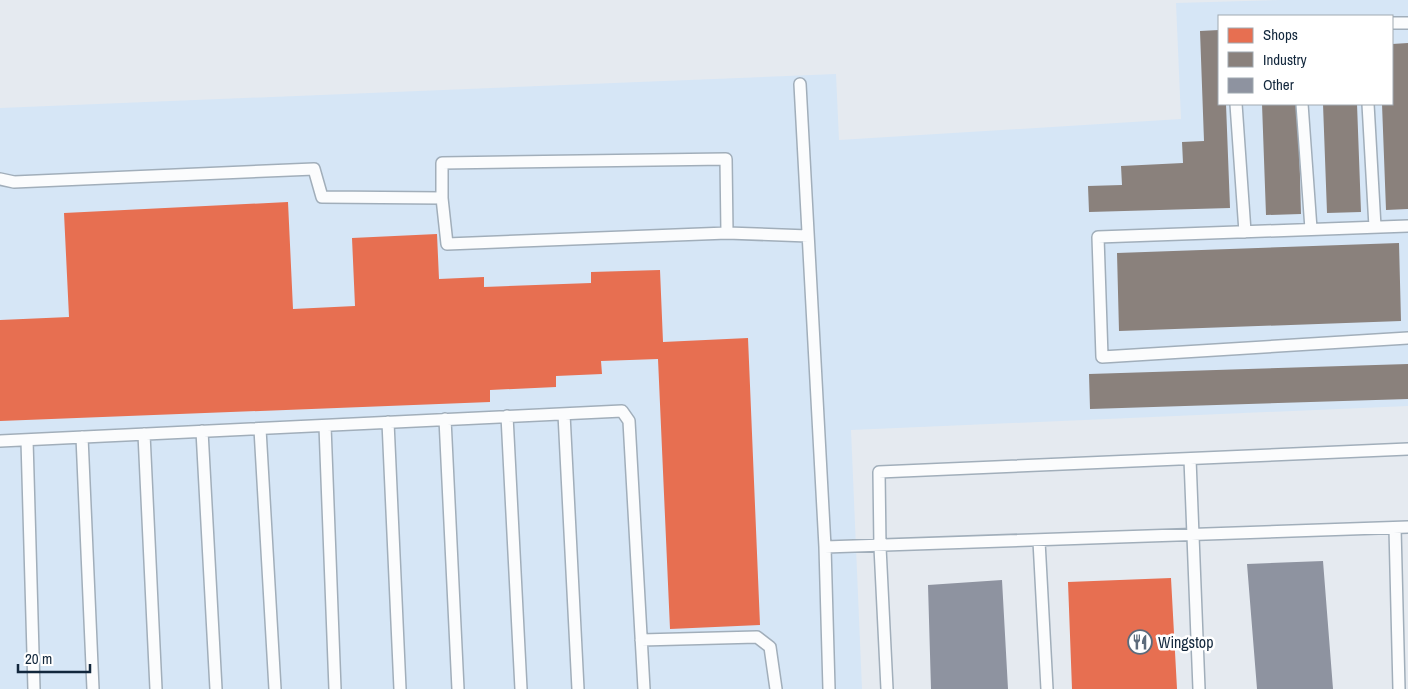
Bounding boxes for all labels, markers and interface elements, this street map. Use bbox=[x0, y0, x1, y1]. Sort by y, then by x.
legend bbox=[1218, 15, 1393, 105]
text: Shops bbox=[1263, 24, 1298, 45]
text: Industry bbox=[1263, 49, 1308, 70]
text: Other bbox=[1263, 74, 1294, 95]
restaurant icon: Wingstop bbox=[1127, 629, 1153, 655]
place label: Wingstop bbox=[1158, 631, 1213, 653]
scale bar bbox=[18, 642, 90, 674]
text: 20 m bbox=[25, 648, 52, 669]

